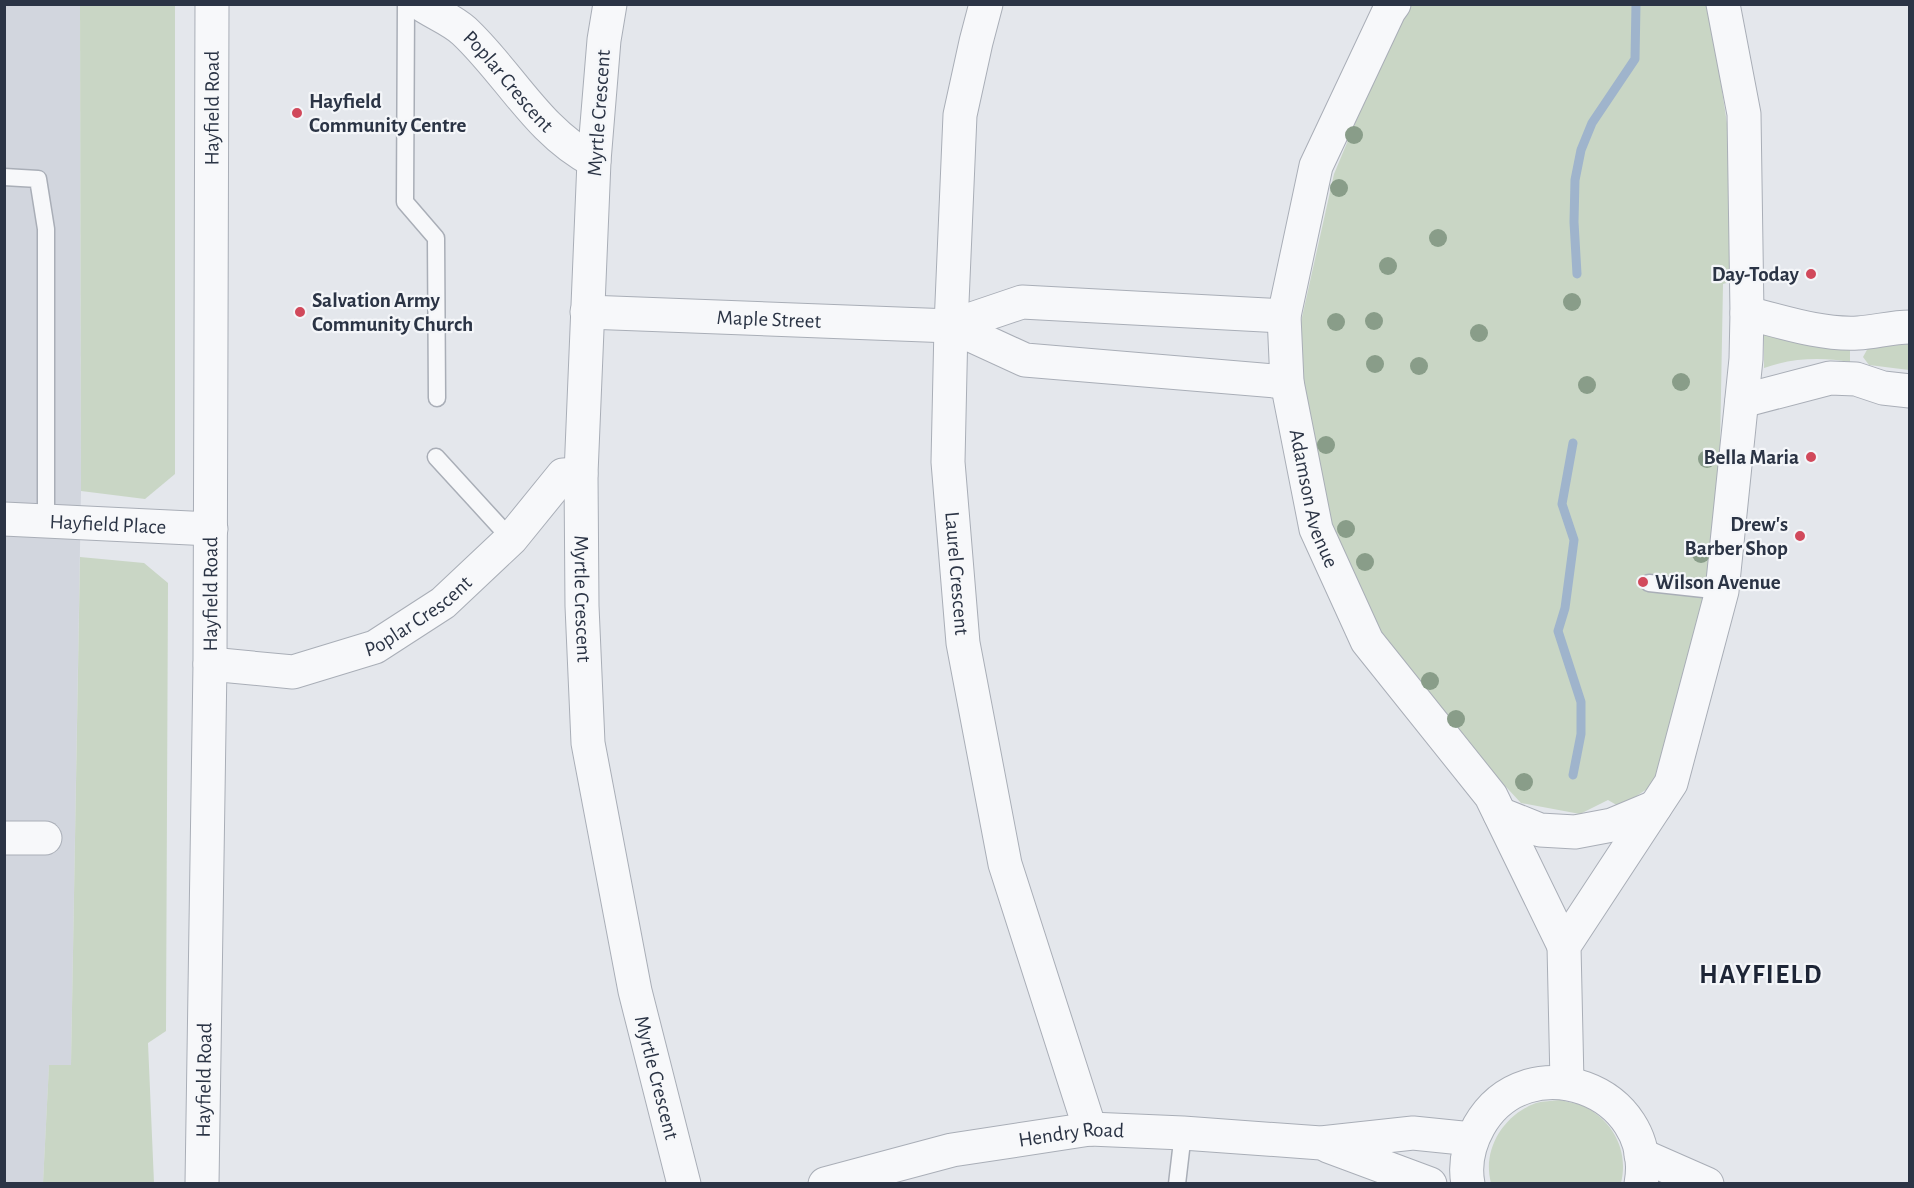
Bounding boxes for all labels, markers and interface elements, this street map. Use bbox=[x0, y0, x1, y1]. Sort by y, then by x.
street label: Poplar Crescent bbox=[460, 26, 558, 136]
street label: Myrtle Crescent bbox=[584, 49, 614, 177]
street label: Hayfield Road bbox=[201, 50, 222, 166]
place label: Hayfield Community Centre bbox=[309, 91, 467, 136]
marker: Hayfield Community Centre bbox=[290, 106, 304, 120]
place label: Day-Today bbox=[1712, 264, 1800, 285]
marker: Day-Today bbox=[1804, 267, 1818, 281]
place label: Salvation Army Community Church bbox=[312, 290, 473, 335]
marker: Salvation Army Community Church bbox=[293, 305, 307, 319]
street label: Maple Street bbox=[716, 306, 822, 332]
street label: Adamson Avenue bbox=[1286, 427, 1343, 571]
place label: Bella Maria bbox=[1703, 447, 1799, 468]
marker: Bella Maria bbox=[1804, 450, 1818, 464]
street label: Hayfield Place bbox=[49, 511, 167, 537]
street label: Laurel Crescent bbox=[942, 511, 973, 636]
place label: Drew's Barber Shop bbox=[1685, 514, 1788, 559]
marker: Drew's Barber Shop bbox=[1793, 529, 1807, 543]
street label: Myrtle Crescent bbox=[571, 535, 595, 663]
street label: Hayfield Road bbox=[200, 536, 221, 652]
street label: Poplar Crescent bbox=[362, 571, 476, 660]
place label: Wilson Avenue bbox=[1655, 572, 1781, 593]
marker: Wilson Avenue bbox=[1636, 575, 1650, 589]
district label: HAYFIELD bbox=[1699, 961, 1823, 988]
street label: Myrtle Crescent bbox=[631, 1013, 683, 1142]
street label: Hayfield Road bbox=[192, 1022, 215, 1138]
street label: Hendry Road bbox=[1017, 1118, 1125, 1150]

